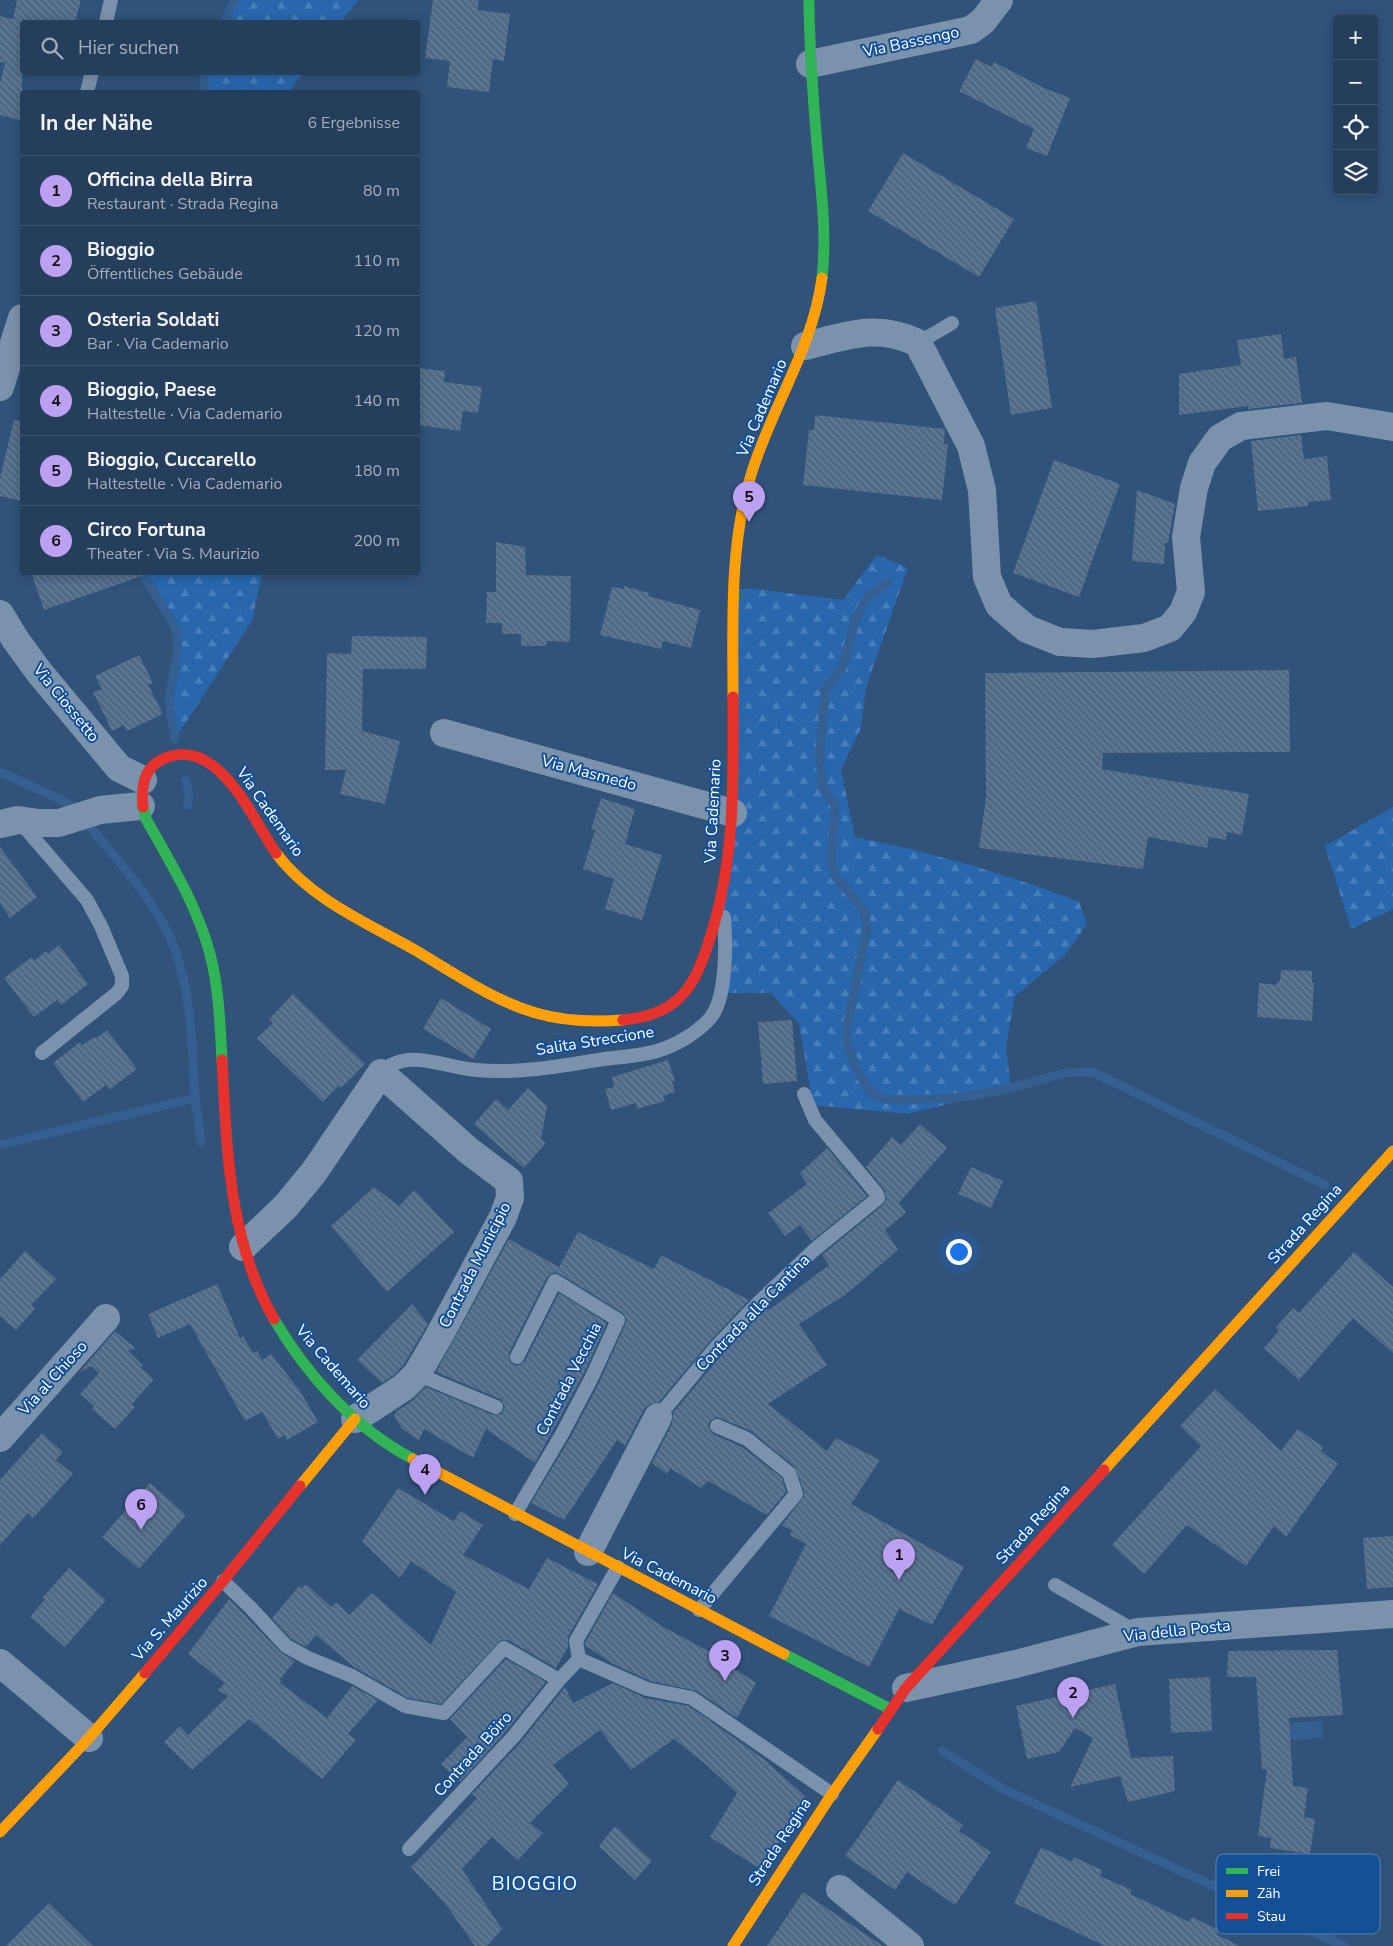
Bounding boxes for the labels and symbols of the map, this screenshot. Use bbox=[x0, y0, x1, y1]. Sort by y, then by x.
street label: Via Bassengo bbox=[860, 21, 961, 63]
street label: Via Cademario bbox=[731, 355, 793, 461]
pin: 5 bbox=[733, 481, 765, 522]
street label: Via Ciossetto bbox=[27, 659, 104, 747]
street label: Via Masmedo bbox=[538, 749, 639, 796]
street label: Via Cademario bbox=[699, 758, 727, 865]
street label: Via Cademario bbox=[230, 762, 309, 861]
street label: Salita Streccione bbox=[534, 1021, 656, 1061]
street label: Strada Regina bbox=[1263, 1179, 1347, 1269]
street label: Contrada Municipio bbox=[434, 1198, 516, 1332]
your location bbox=[946, 1239, 972, 1265]
street label: Contrada alla Cantina bbox=[691, 1249, 815, 1377]
street label: Contrada Vecchia bbox=[531, 1319, 607, 1439]
street label: Via Cademario bbox=[290, 1320, 376, 1414]
street label: Via al Chioso bbox=[13, 1336, 93, 1421]
pin: 4 bbox=[409, 1454, 441, 1495]
street label: Strada Regina bbox=[991, 1479, 1075, 1569]
pin: 6 bbox=[125, 1489, 157, 1530]
pin: 1 bbox=[883, 1539, 915, 1580]
street label: Via Cademario bbox=[616, 1542, 721, 1610]
street label: Via S. Maurizio bbox=[126, 1572, 213, 1667]
street label: Via della Posta bbox=[1121, 1614, 1232, 1648]
pin: 3 bbox=[709, 1640, 741, 1681]
pin: 2 bbox=[1057, 1677, 1089, 1718]
street label: Contrada Böiro bbox=[429, 1707, 517, 1801]
street label: Strada Regina bbox=[743, 1794, 817, 1890]
legend bbox=[1216, 1854, 1380, 1934]
text: Frei bbox=[1257, 1862, 1280, 1881]
district label: BIOGGIO bbox=[492, 1871, 578, 1897]
text: Zäh bbox=[1257, 1884, 1280, 1903]
text: Stau bbox=[1257, 1907, 1286, 1926]

